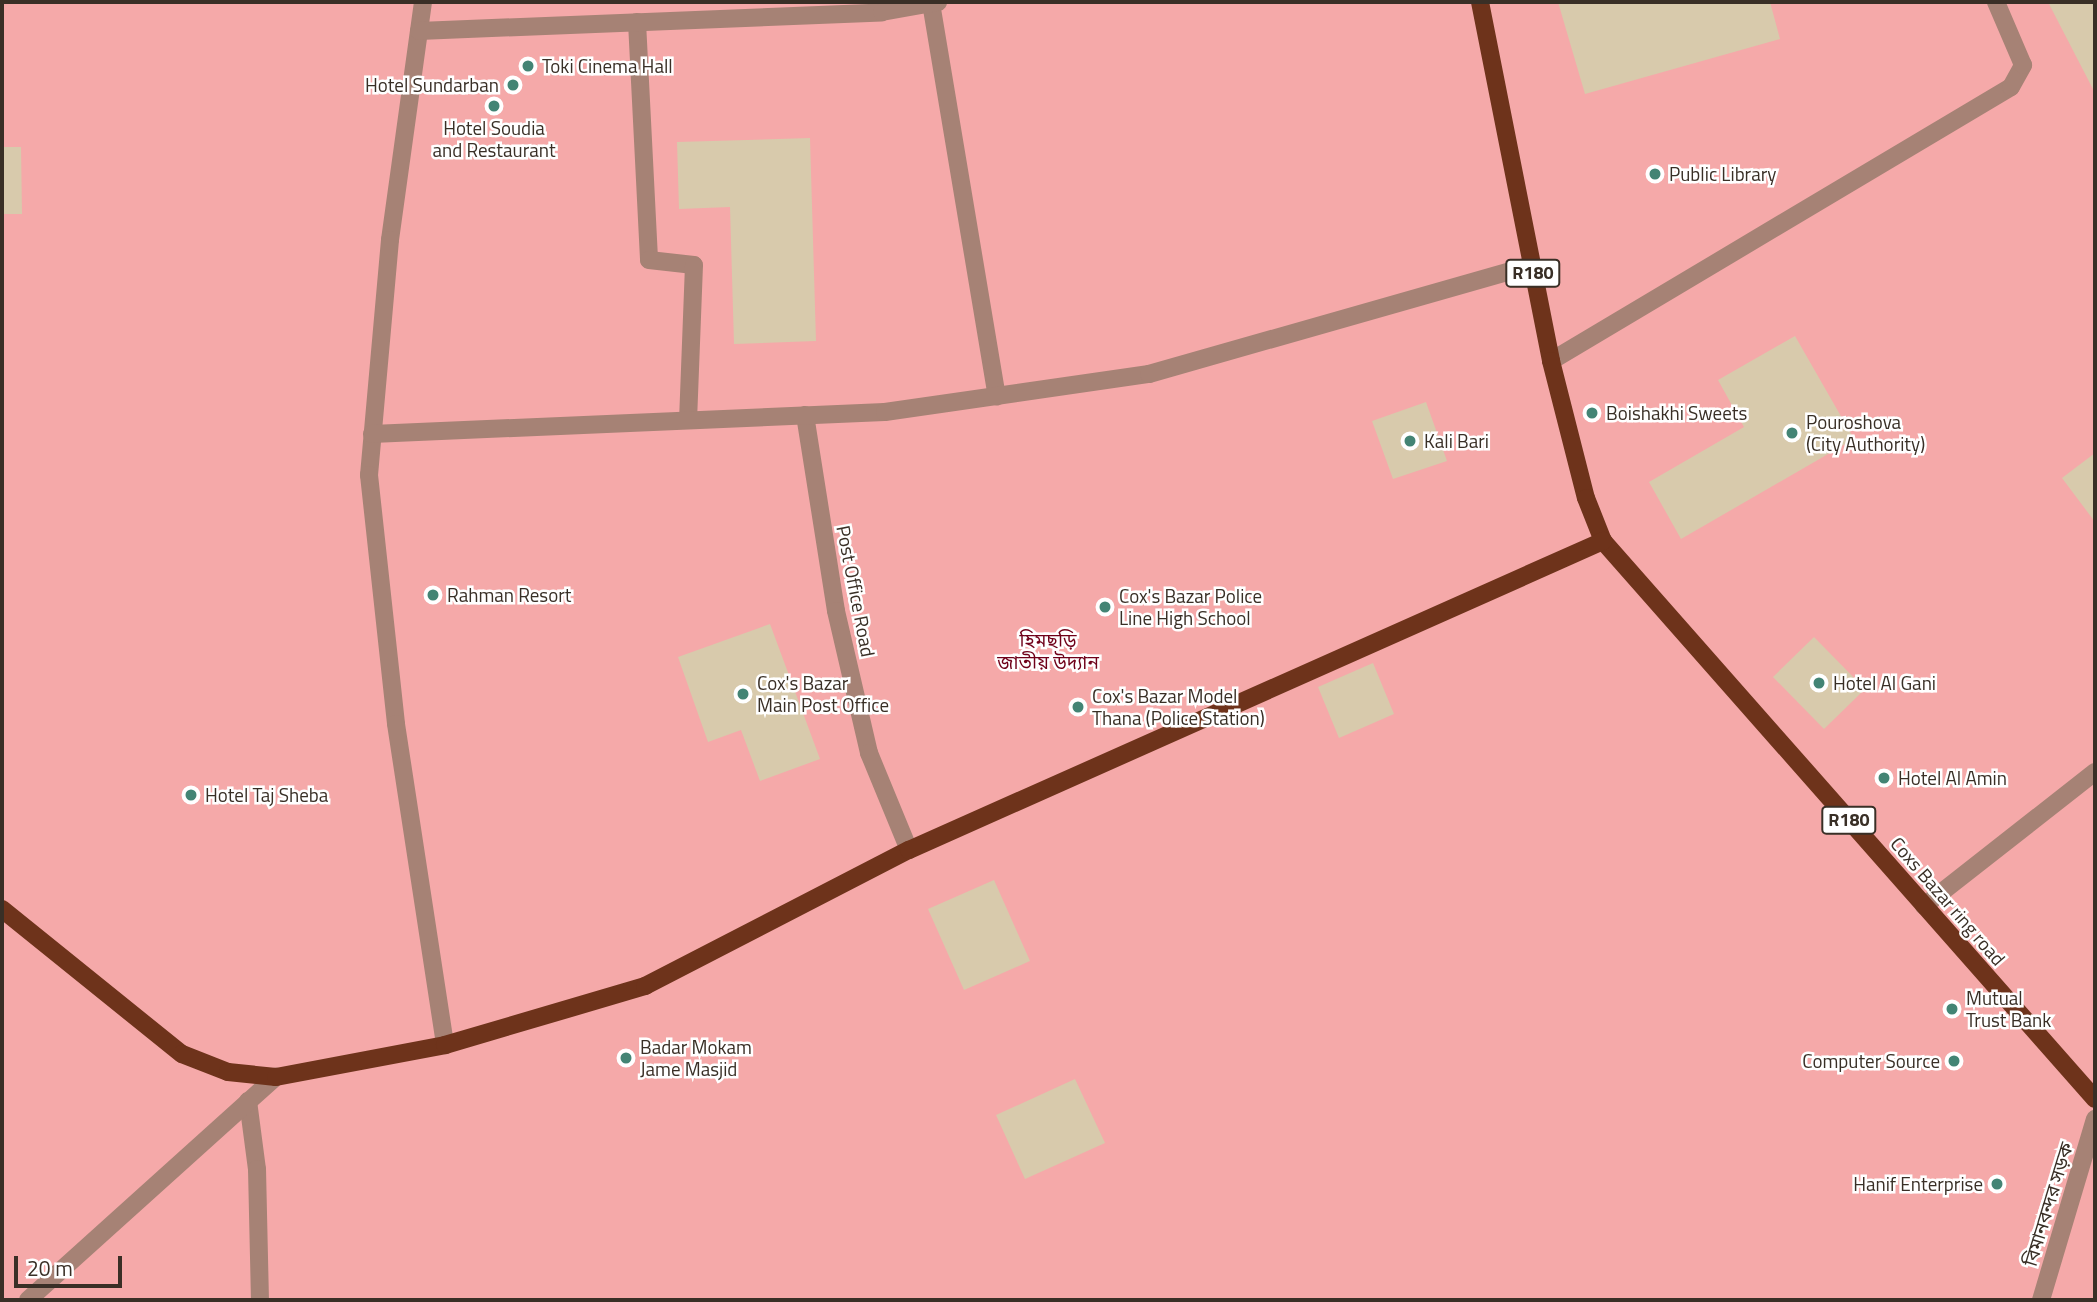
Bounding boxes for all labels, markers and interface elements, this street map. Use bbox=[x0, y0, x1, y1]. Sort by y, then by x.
place label: Toki Cinema Hall bbox=[542, 55, 673, 77]
marker: Toki Cinema Hall bbox=[520, 58, 536, 74]
place label: Hotel Sundarban bbox=[365, 74, 499, 96]
marker: Hotel Sundarban bbox=[505, 77, 521, 93]
marker: Hotel Soudia and Restaurant bbox=[486, 98, 502, 114]
place label: Hotel Soudia and Restaurant bbox=[432, 117, 556, 161]
place label: Public Library bbox=[1669, 163, 1776, 185]
marker: Public Library bbox=[1647, 166, 1663, 182]
road number: R180 bbox=[1505, 258, 1561, 288]
place label: Boishakhi Sweets bbox=[1606, 402, 1747, 424]
marker: Boishakhi Sweets bbox=[1584, 405, 1600, 421]
place label: Pouroshova (City Authority) bbox=[1806, 411, 1925, 455]
marker: Pouroshova (City Authority) bbox=[1784, 425, 1800, 441]
place label: Kali Bari bbox=[1424, 430, 1489, 452]
marker: Kali Bari bbox=[1402, 433, 1418, 449]
street label: Post Office Road bbox=[832, 523, 880, 659]
place label: Rahman Resort bbox=[447, 584, 571, 606]
place label: Cox's Bazar Police Line High School bbox=[1119, 585, 1262, 629]
marker: Rahman Resort bbox=[425, 587, 441, 603]
marker: Cox's Bazar Police Line High School bbox=[1097, 599, 1113, 615]
park label: হিমছড়ি জাতীয় উদ্যান bbox=[997, 629, 1099, 673]
place label: Cox's Bazar Main Post Office bbox=[757, 672, 889, 716]
place label: Hotel Al Gani bbox=[1833, 672, 1936, 694]
marker: Hotel Al Gani bbox=[1811, 675, 1827, 691]
place label: Cox's Bazar Model Thana (Police Station) bbox=[1092, 685, 1265, 729]
marker: Cox's Bazar Main Post Office bbox=[735, 686, 751, 702]
marker: Cox's Bazar Model Thana (Police Station) bbox=[1070, 699, 1086, 715]
place label: Hotel Al Amin bbox=[1898, 767, 2007, 789]
marker: Hotel Al Amin bbox=[1876, 770, 1892, 786]
place label: Hotel Taj Sheba bbox=[205, 784, 328, 806]
marker: Hotel Taj Sheba bbox=[183, 787, 199, 803]
road number: R180 bbox=[1821, 806, 1877, 834]
street label: Coxs Bazar ring road bbox=[1886, 832, 2010, 970]
place label: Mutual Trust Bank bbox=[1966, 987, 2051, 1031]
marker: Mutual Trust Bank bbox=[1944, 1001, 1960, 1017]
place label: Badar Mokam Jame Masjid bbox=[640, 1036, 752, 1080]
marker: Badar Mokam Jame Masjid bbox=[618, 1050, 634, 1066]
place label: Computer Source bbox=[1802, 1050, 1940, 1072]
marker: Computer Source bbox=[1946, 1053, 1962, 1069]
street label: বিমানবন্দর সড়ক bbox=[2018, 1139, 2078, 1269]
place label: Hanif Enterprise bbox=[1853, 1173, 1983, 1195]
marker: Hanif Enterprise bbox=[1989, 1176, 2005, 1192]
scale bar bbox=[18, 1242, 126, 1286]
text: 20 m bbox=[27, 1252, 73, 1284]

